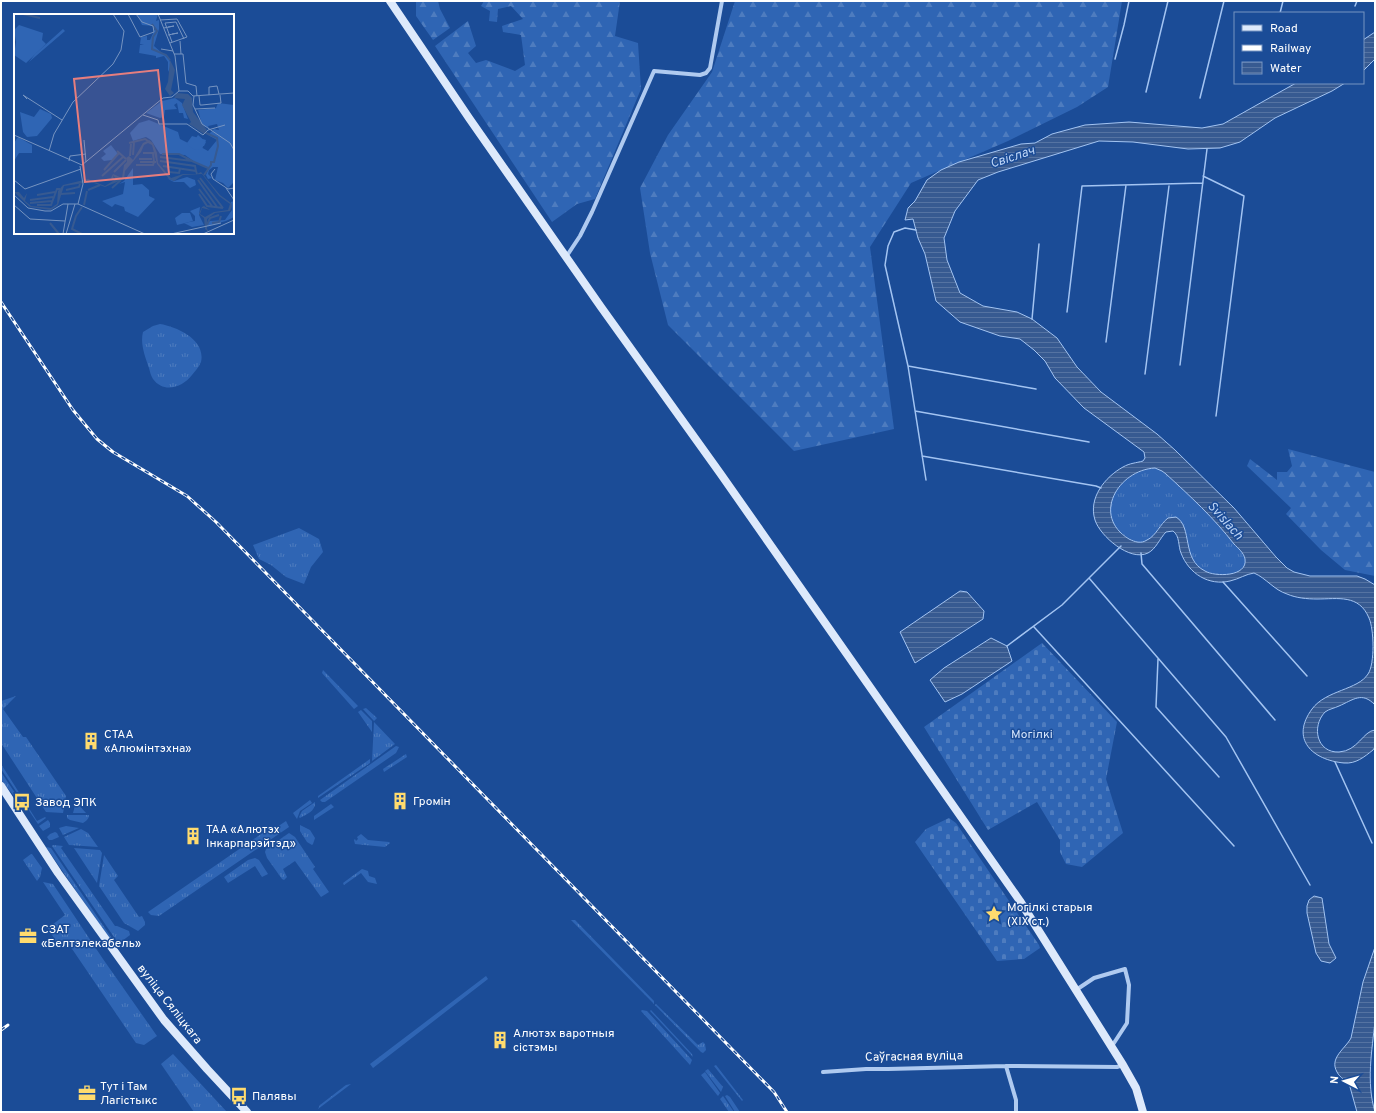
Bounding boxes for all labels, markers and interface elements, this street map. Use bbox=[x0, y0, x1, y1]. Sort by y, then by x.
legend bbox=[1234, 12, 1364, 84]
inset map bbox=[14, 14, 234, 234]
text: Road bbox=[1270, 21, 1298, 37]
text: Railway bbox=[1270, 41, 1311, 57]
text: Water bbox=[1270, 61, 1302, 77]
water label: Свіслач bbox=[988, 143, 1038, 173]
water label: Svislach bbox=[1203, 499, 1246, 544]
place label: СТАА «Алюмінтэхна» bbox=[104, 727, 192, 757]
park label: Могілкі bbox=[1011, 727, 1053, 743]
building icon: СТАА «Алюмінтэхна» bbox=[81, 731, 101, 751]
building icon: Громін bbox=[390, 791, 410, 811]
bus stop icon: Завод ЭПК bbox=[12, 792, 32, 812]
place label: Громін bbox=[413, 794, 451, 810]
place label: Завод ЭПК bbox=[35, 795, 97, 811]
place label: ТАА «Алютэх Інкарпарэйтэд» bbox=[206, 822, 296, 852]
building icon: ТАА «Алютэх Інкарпарэйтэд» bbox=[183, 826, 203, 846]
place label: Могілкі старыя (XIX ст.) bbox=[1007, 900, 1093, 930]
place icon: Могілкі старыя (XIX ст.) bbox=[984, 904, 1004, 924]
place label: СЗАТ «Белтэлекабель» bbox=[41, 922, 141, 952]
office icon: СЗАТ «Белтэлекабель» bbox=[18, 926, 38, 946]
street label: вуліца Сяліцкага bbox=[133, 961, 205, 1048]
place label: Алютэх варотныя сістэмы bbox=[513, 1026, 615, 1056]
building icon: Алютэх варотныя сістэмы bbox=[490, 1030, 510, 1050]
street label: Саўгасная вуліца bbox=[865, 1048, 963, 1066]
north arrow bbox=[1324, 1061, 1364, 1101]
text: N bbox=[1328, 1075, 1342, 1085]
place label: Тут і Там Лагістыкс bbox=[100, 1079, 157, 1109]
office icon: Тут і Там Лагістыкс bbox=[77, 1083, 97, 1103]
bus stop icon: Палявы bbox=[229, 1086, 249, 1106]
place label: Палявы bbox=[252, 1089, 296, 1105]

